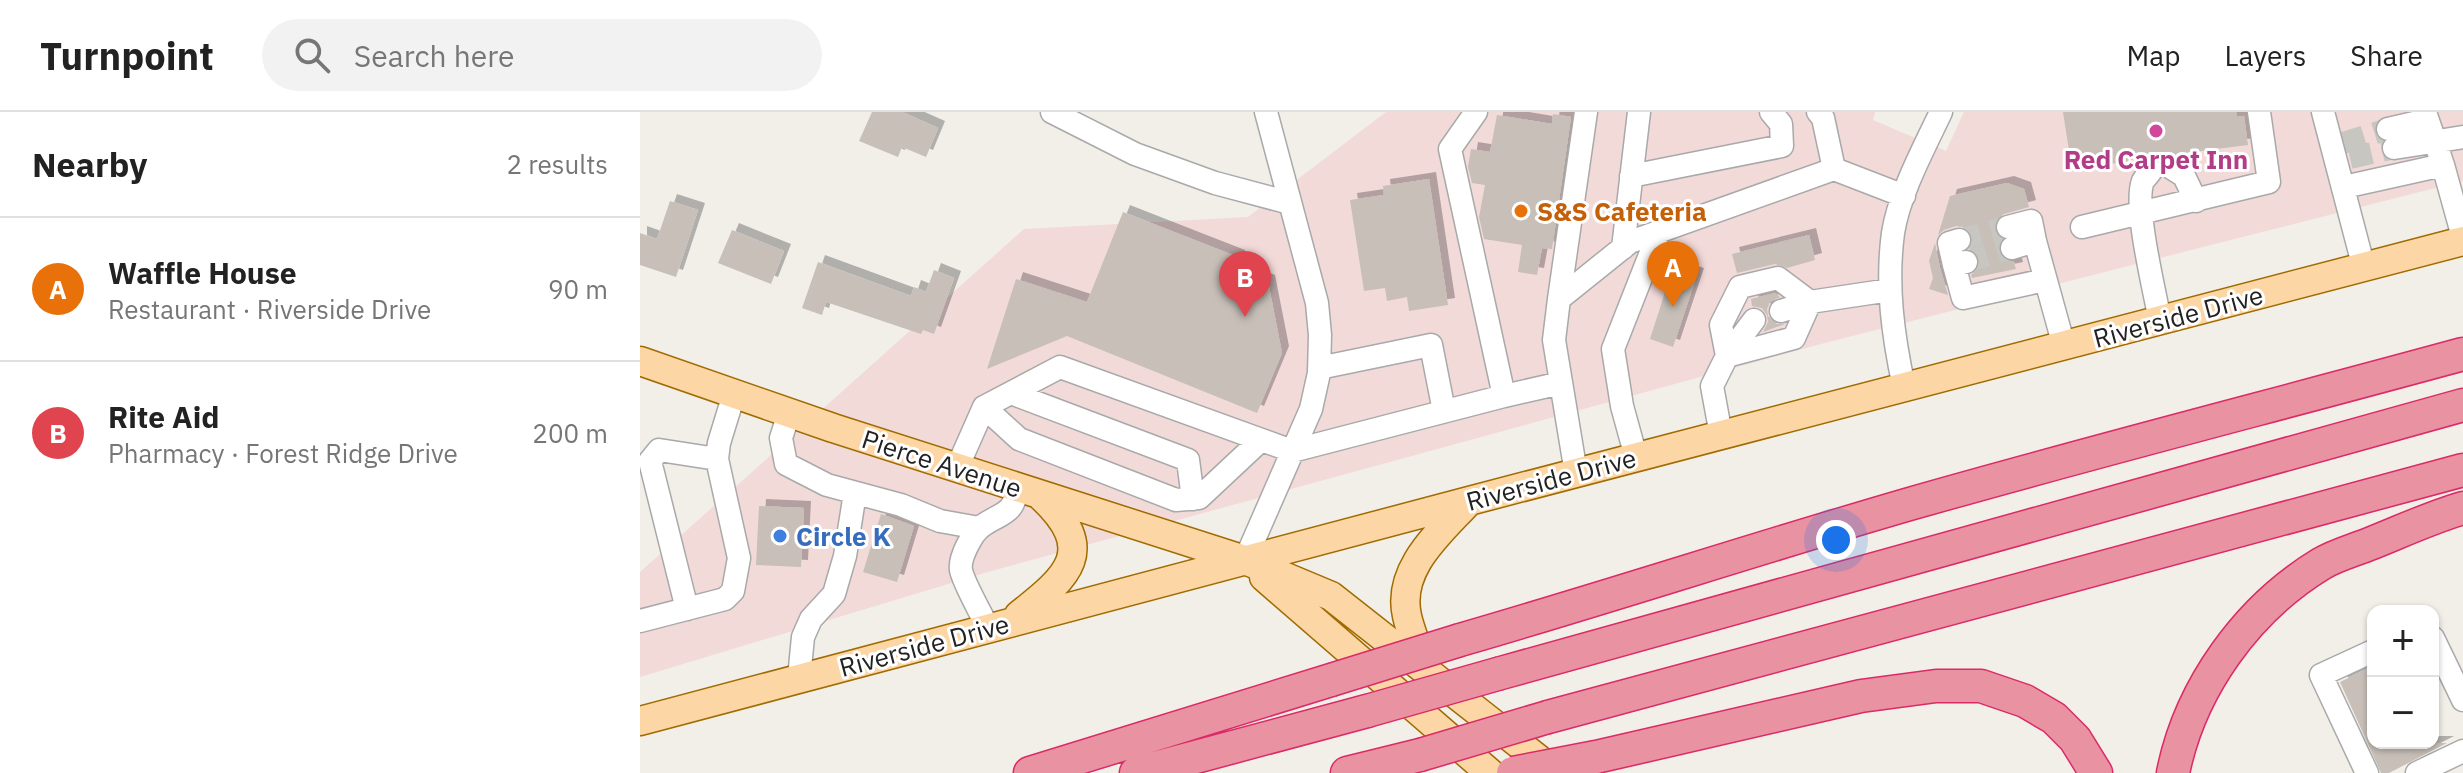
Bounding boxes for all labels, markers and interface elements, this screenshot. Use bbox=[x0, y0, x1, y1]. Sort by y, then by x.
search box bbox=[262, 19, 822, 91]
text: Turnpoint bbox=[40, 31, 214, 80]
icon: search bbox=[290, 33, 334, 77]
text: Search here bbox=[354, 36, 515, 75]
text: Map bbox=[2126, 37, 2180, 74]
text: Layers bbox=[2224, 37, 2306, 74]
text: Share bbox=[2350, 37, 2423, 74]
marker: Red Carpet Inn bbox=[2147, 122, 2165, 140]
text: Nearby bbox=[32, 142, 147, 186]
place label: Red Carpet Inn bbox=[2064, 142, 2248, 176]
text: 2 results bbox=[506, 147, 608, 181]
place label: S&S Cafeteria bbox=[1537, 194, 1707, 228]
marker: S&S Cafeteria bbox=[1512, 202, 1530, 220]
pin: A bbox=[1647, 241, 1699, 307]
pin: B bbox=[1219, 251, 1271, 317]
text: Waffle House bbox=[108, 253, 297, 292]
text: A bbox=[49, 272, 67, 306]
text: 90 m bbox=[548, 272, 608, 306]
street label: Riverside Drive bbox=[2089, 277, 2267, 355]
text: Restaurant · Riverside Drive bbox=[108, 292, 431, 326]
text: Rite Aid bbox=[108, 397, 219, 436]
text: B bbox=[49, 416, 67, 450]
text: 200 m bbox=[532, 416, 608, 450]
street label: Pierce Avenue bbox=[858, 421, 1026, 505]
text: Pharmacy · Forest Ridge Drive bbox=[108, 436, 458, 470]
street label: Riverside Drive bbox=[1462, 440, 1640, 518]
place label: Circle K bbox=[796, 519, 891, 553]
your location bbox=[1816, 520, 1856, 560]
marker: Circle K bbox=[771, 527, 789, 545]
map controls bbox=[2367, 605, 2439, 749]
button: + bbox=[2367, 605, 2439, 677]
street label: Riverside Drive bbox=[835, 606, 1013, 684]
button: − bbox=[2367, 677, 2439, 749]

